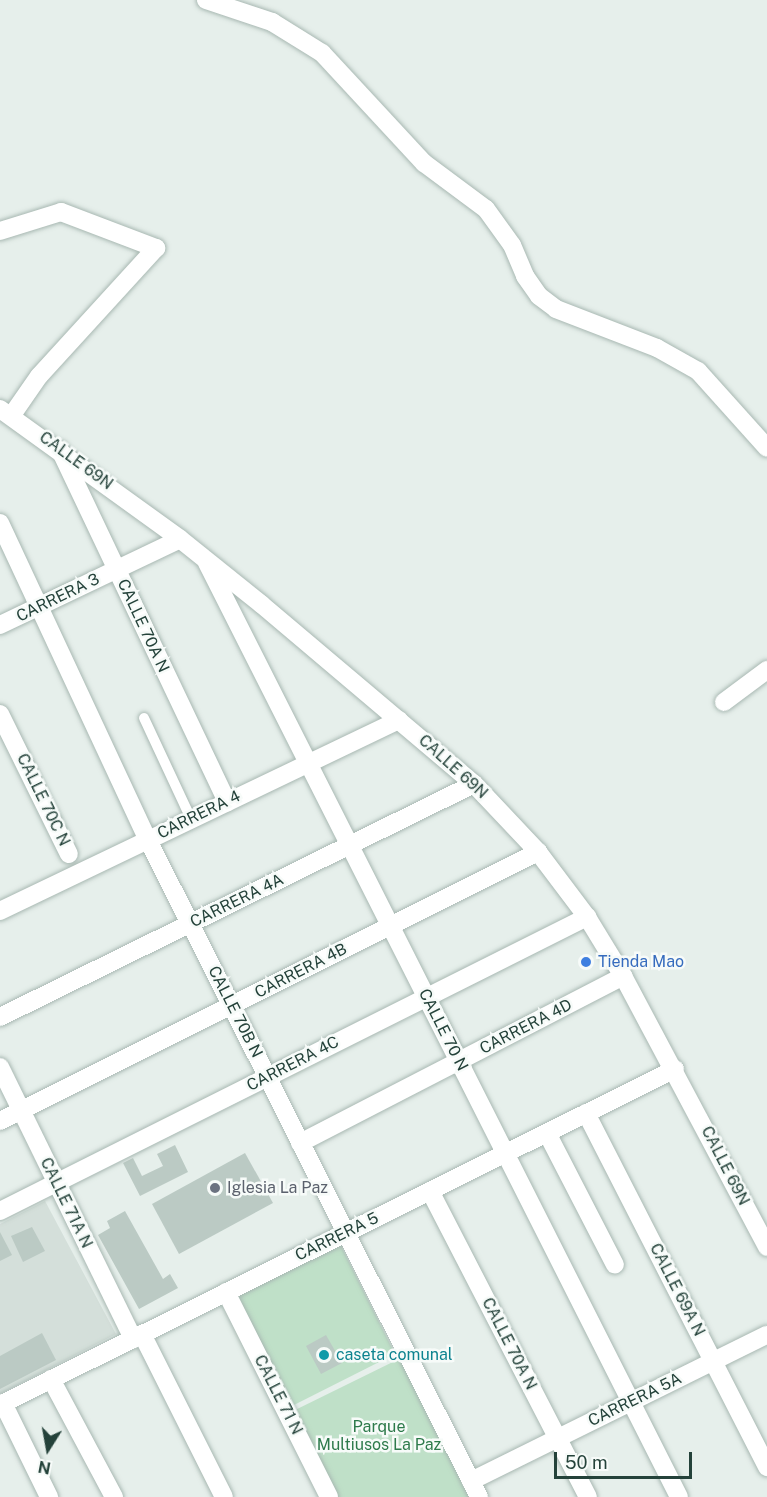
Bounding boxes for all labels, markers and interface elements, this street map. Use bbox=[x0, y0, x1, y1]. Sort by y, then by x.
street label: CALLE 69N bbox=[35, 428, 117, 494]
street label: CARRERA 3 bbox=[13, 570, 103, 626]
street label: CALLE 70A N bbox=[113, 576, 173, 676]
street label: CALLE 69N bbox=[414, 731, 492, 803]
street label: CALLE 70C N bbox=[12, 751, 74, 849]
street label: CARRERA 4 bbox=[154, 787, 244, 843]
street label: CARRERA 4A bbox=[187, 870, 287, 932]
street label: CARRERA 4B bbox=[252, 940, 350, 1002]
place label: Tienda Mao bbox=[598, 952, 684, 972]
marker: Tienda Mao bbox=[579, 955, 593, 969]
street label: CALLE 70B N bbox=[204, 963, 266, 1061]
street label: CALLE 70 N bbox=[414, 986, 472, 1074]
street label: CARRERA 4D bbox=[477, 995, 575, 1059]
street label: CARRERA 4C bbox=[244, 1033, 342, 1095]
street label: CALLE 69N bbox=[697, 1123, 753, 1209]
street label: CALLE 71A N bbox=[36, 1155, 96, 1251]
place label: Iglesia La Paz bbox=[227, 1178, 328, 1198]
marker: Iglesia La Paz bbox=[208, 1181, 222, 1195]
street label: CARRERA 5 bbox=[292, 1209, 382, 1265]
street label: CALLE 69A N bbox=[645, 1240, 709, 1340]
street label: CALLE 70A N bbox=[478, 1295, 540, 1393]
place label: caseta comunal bbox=[336, 1345, 453, 1365]
marker: caseta comunal bbox=[317, 1348, 331, 1362]
street label: CALLE 71 N bbox=[250, 1352, 306, 1438]
street label: CARRERA 5A bbox=[585, 1369, 685, 1431]
park label: Parque Multiusos La Paz bbox=[317, 1417, 441, 1455]
north arrow bbox=[18, 1419, 78, 1479]
scale bar bbox=[557, 1440, 695, 1478]
text: 50 m bbox=[565, 1452, 608, 1473]
text: N bbox=[37, 1457, 52, 1478]

